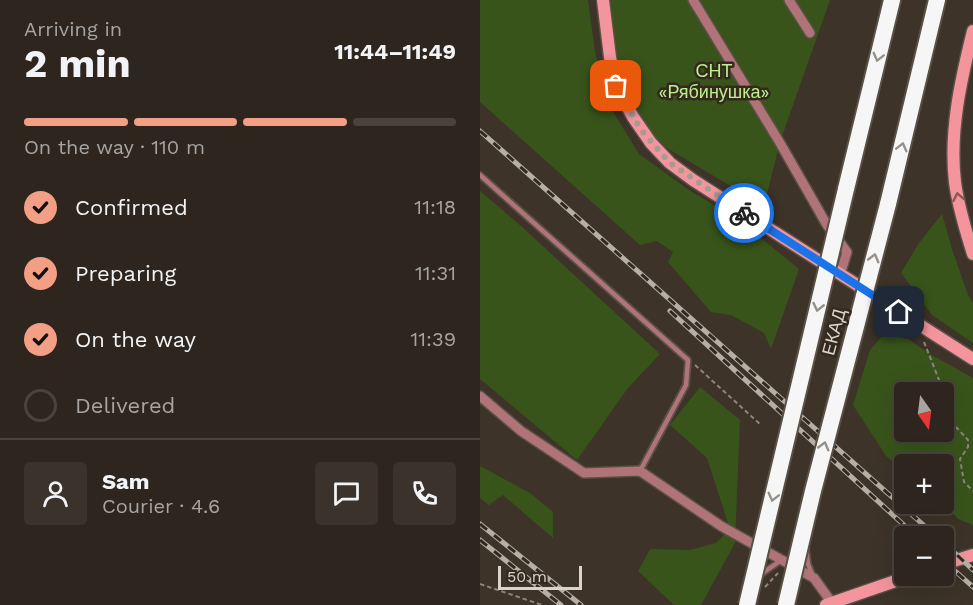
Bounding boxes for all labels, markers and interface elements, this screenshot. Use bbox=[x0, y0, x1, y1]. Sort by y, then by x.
text: Arriving in bbox=[24, 17, 122, 41]
text: 11:44–11:49 bbox=[334, 39, 456, 64]
text: 2 min bbox=[24, 41, 131, 86]
one-way arrow bbox=[873, 52, 886, 62]
pin bbox=[590, 60, 641, 111]
park label: СНТ «Рябинушка» bbox=[659, 60, 769, 102]
icon: bag bbox=[599, 69, 632, 102]
text: On the way · 110 m bbox=[24, 135, 205, 159]
one-way arrow bbox=[894, 142, 907, 152]
courier bbox=[714, 183, 774, 243]
icon: check bbox=[24, 191, 57, 224]
one-way arrow bbox=[952, 193, 965, 203]
text: Confirmed bbox=[75, 195, 188, 220]
text: 11:18 bbox=[414, 195, 456, 219]
icon: bike bbox=[728, 197, 761, 230]
one-way arrow bbox=[866, 253, 879, 263]
icon: check bbox=[24, 257, 57, 290]
text: Preparing bbox=[75, 261, 176, 286]
text: 11:31 bbox=[415, 261, 456, 285]
pin bbox=[873, 286, 924, 337]
icon: home bbox=[882, 295, 915, 328]
one-way arrow bbox=[813, 302, 826, 312]
street label: ЕКАД bbox=[817, 306, 850, 357]
icon: check bbox=[24, 323, 57, 356]
text: On the way bbox=[75, 327, 196, 352]
text: 11:39 bbox=[410, 327, 456, 351]
north arrow bbox=[894, 382, 954, 442]
map controls bbox=[894, 382, 954, 586]
text: Delivered bbox=[75, 393, 175, 418]
one-way arrow bbox=[817, 441, 830, 451]
button: + bbox=[894, 454, 954, 514]
button: person bbox=[24, 462, 87, 525]
button: chat bbox=[315, 462, 378, 525]
button: phone bbox=[393, 462, 456, 525]
text: Sam bbox=[102, 469, 150, 494]
one-way arrow bbox=[768, 492, 781, 502]
text: Courier · 4.6 bbox=[102, 494, 220, 518]
button: − bbox=[894, 526, 954, 586]
scale bar bbox=[498, 563, 582, 590]
text: 50 m bbox=[507, 567, 547, 586]

